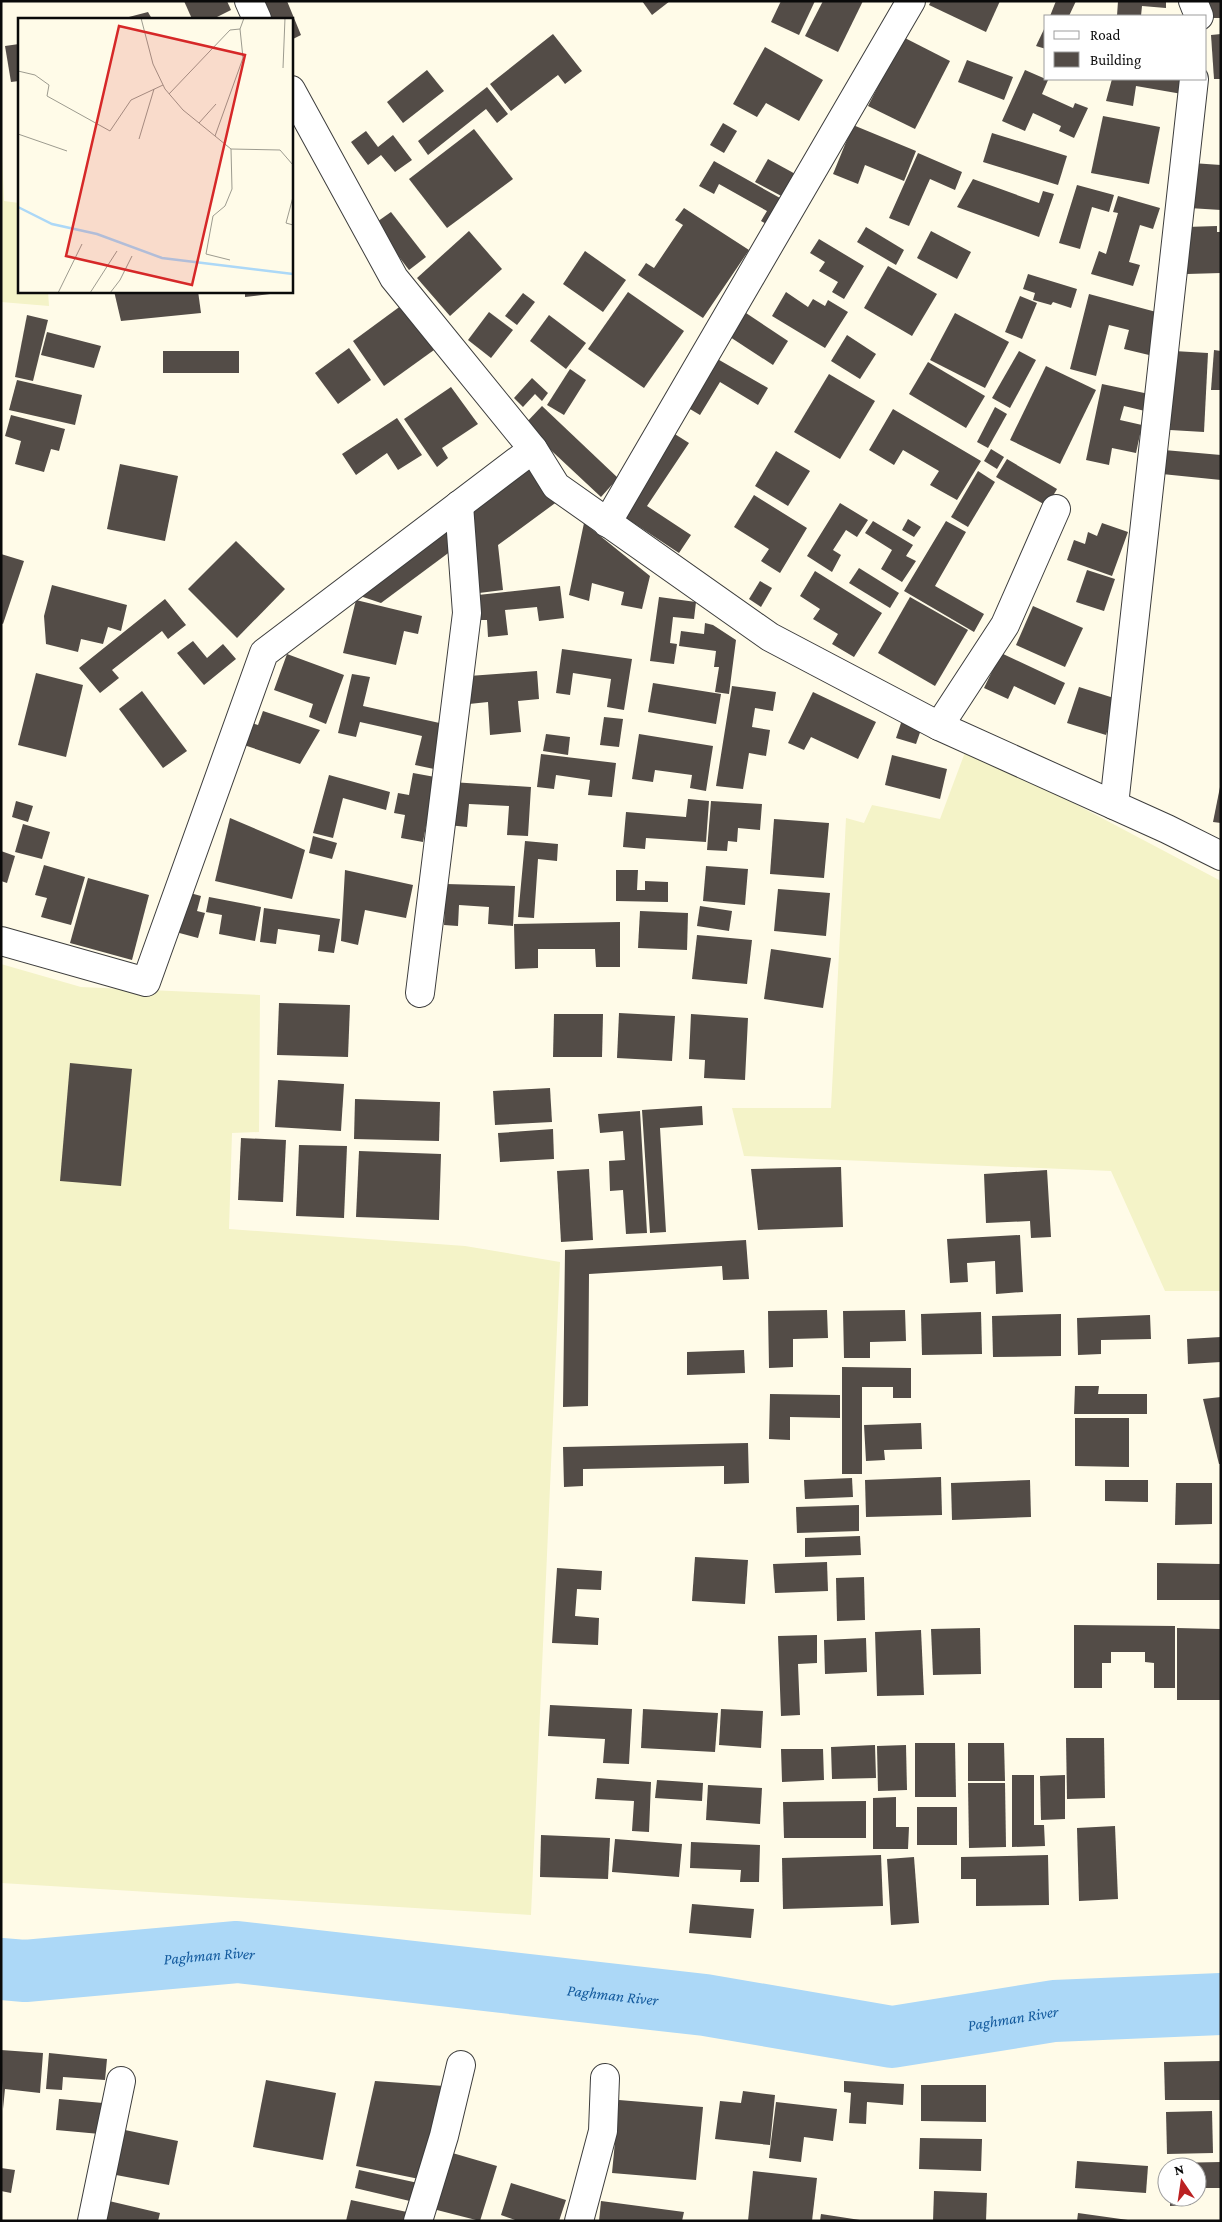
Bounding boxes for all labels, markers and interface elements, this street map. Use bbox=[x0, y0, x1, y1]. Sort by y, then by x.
legend bbox=[1044, 15, 1207, 80]
inset map bbox=[18, 18, 292, 292]
text: Road bbox=[1090, 27, 1121, 43]
text: Building bbox=[1090, 52, 1141, 69]
water label: Paghman River bbox=[163, 1944, 256, 1968]
water label: Paghman River bbox=[566, 1981, 660, 2009]
water label: Paghman River bbox=[966, 2003, 1059, 2034]
north arrow bbox=[1157, 2157, 1207, 2207]
text: N bbox=[1173, 2160, 1186, 2178]

